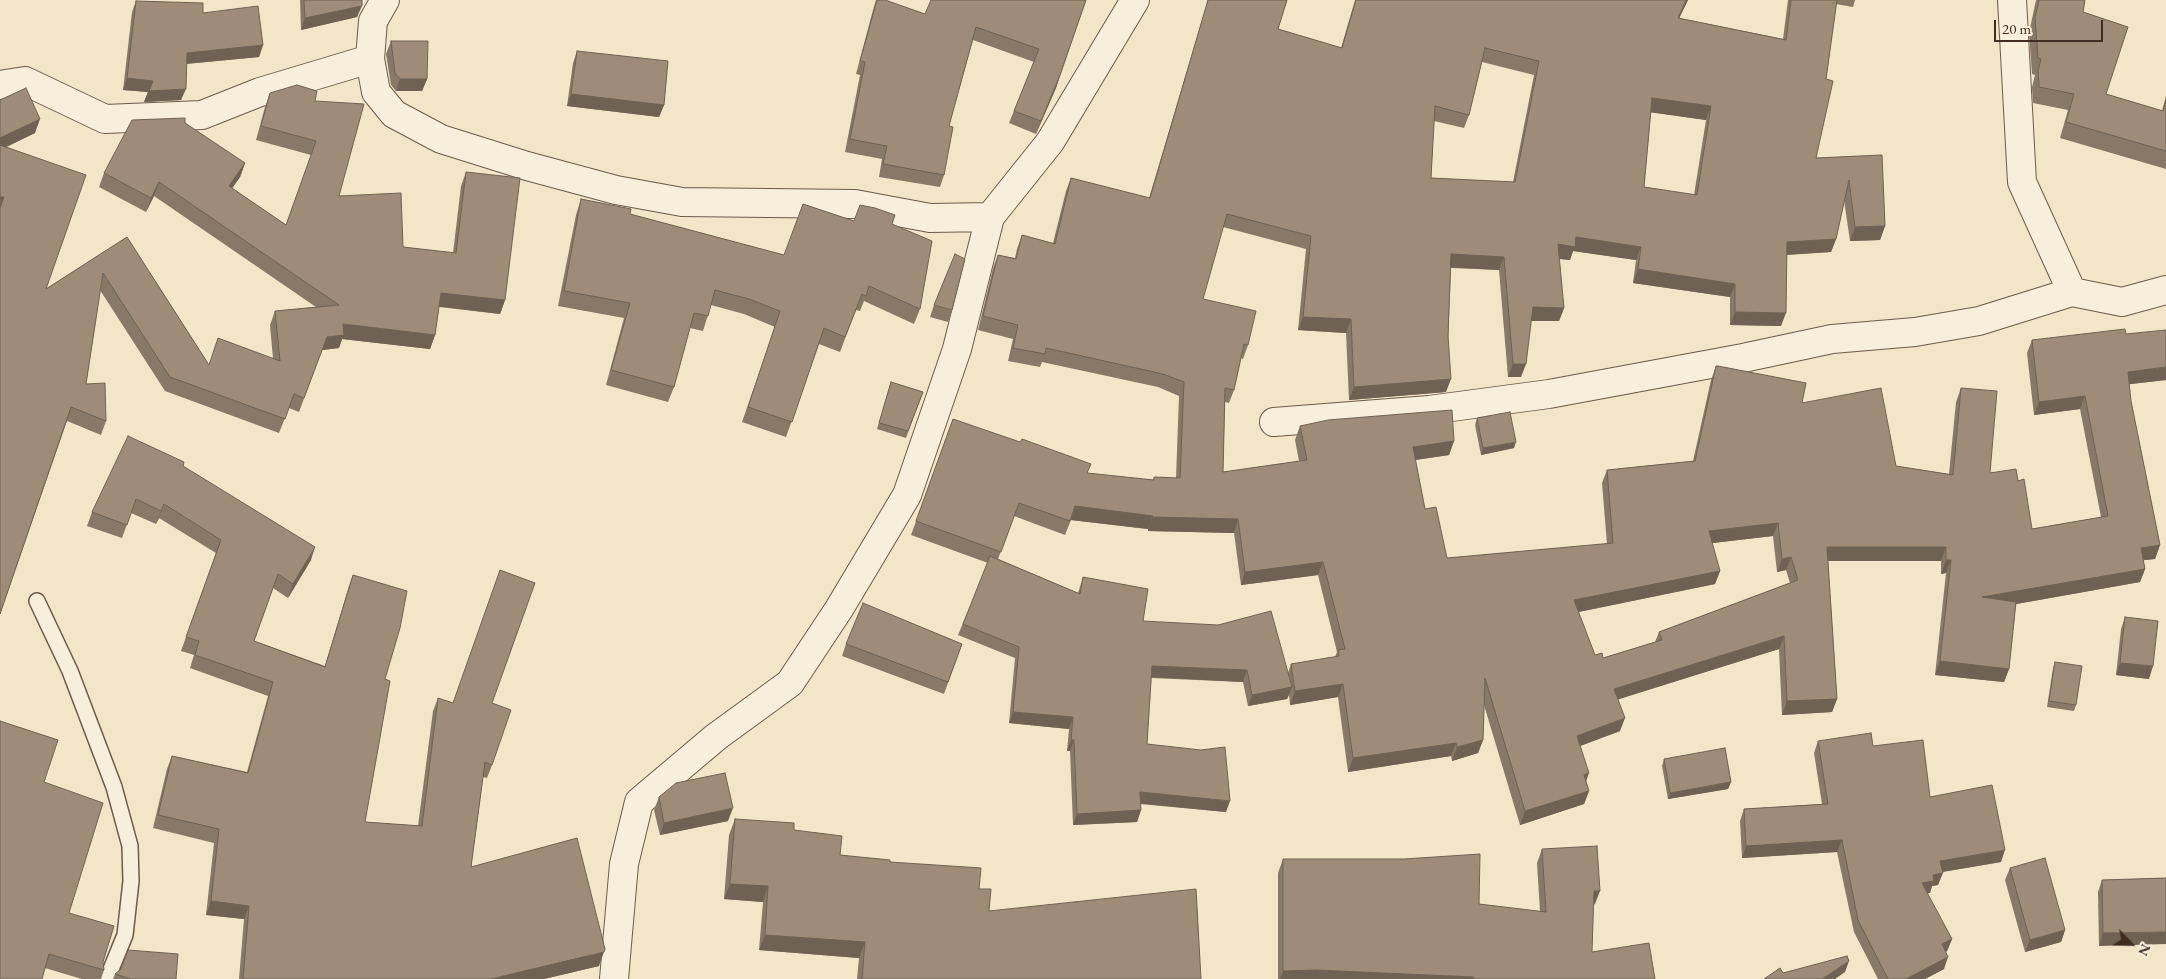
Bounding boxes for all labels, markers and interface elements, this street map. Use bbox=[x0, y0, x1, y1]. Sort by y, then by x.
scale bar bbox=[1996, 10, 2105, 42]
text: 20 m bbox=[2002, 19, 2031, 38]
north arrow bbox=[2106, 919, 2156, 969]
text: N bbox=[2134, 941, 2155, 959]

